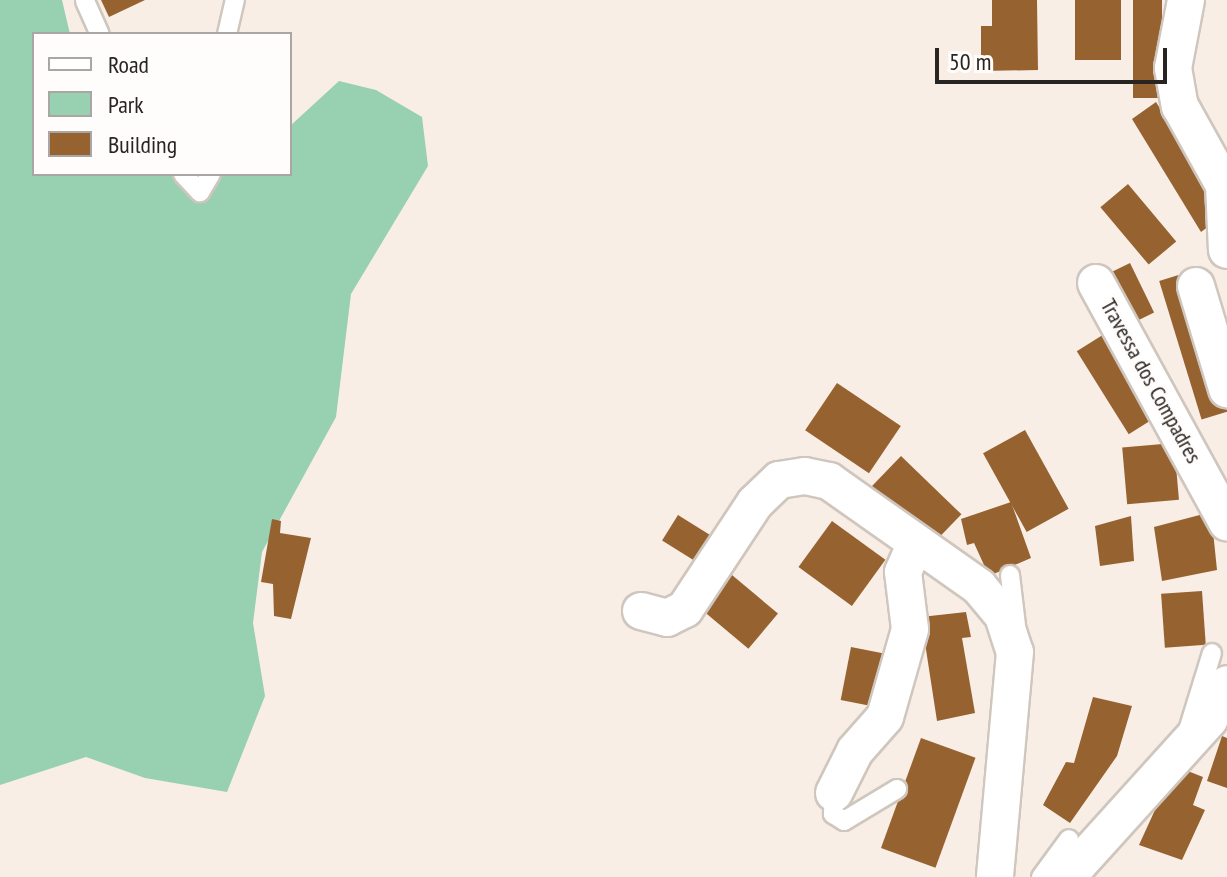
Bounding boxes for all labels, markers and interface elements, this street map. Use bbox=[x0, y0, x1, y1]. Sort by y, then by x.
legend bbox=[32, 32, 292, 176]
scale bar bbox=[939, 32, 1171, 82]
text: 50 m bbox=[949, 46, 991, 77]
text: Road bbox=[108, 49, 149, 80]
text: Park bbox=[108, 89, 144, 120]
text: Building bbox=[108, 129, 177, 160]
street label: Travessa dos Compadres bbox=[1095, 294, 1207, 468]

